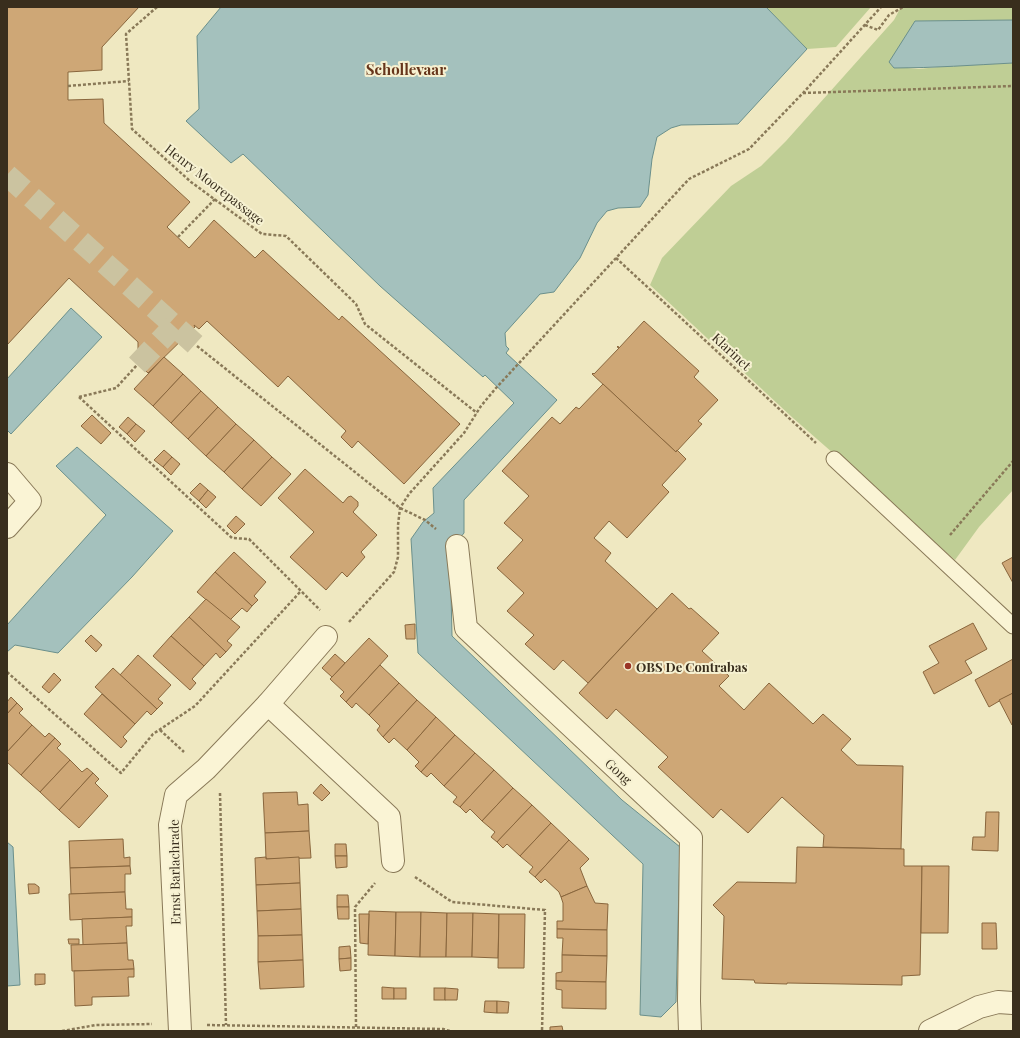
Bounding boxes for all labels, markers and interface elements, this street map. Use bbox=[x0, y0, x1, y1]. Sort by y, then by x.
district label: Schollevaar bbox=[366, 59, 446, 79]
street label: Henry Moorepassage bbox=[162, 140, 269, 229]
street label: Klarinet bbox=[709, 329, 755, 374]
place label: OBS De Contrabas bbox=[636, 658, 747, 675]
marker: OBS De Contrabas bbox=[623, 661, 633, 671]
street label: Gong bbox=[602, 754, 636, 788]
street label: Ernst Barlachrade bbox=[165, 819, 183, 925]

